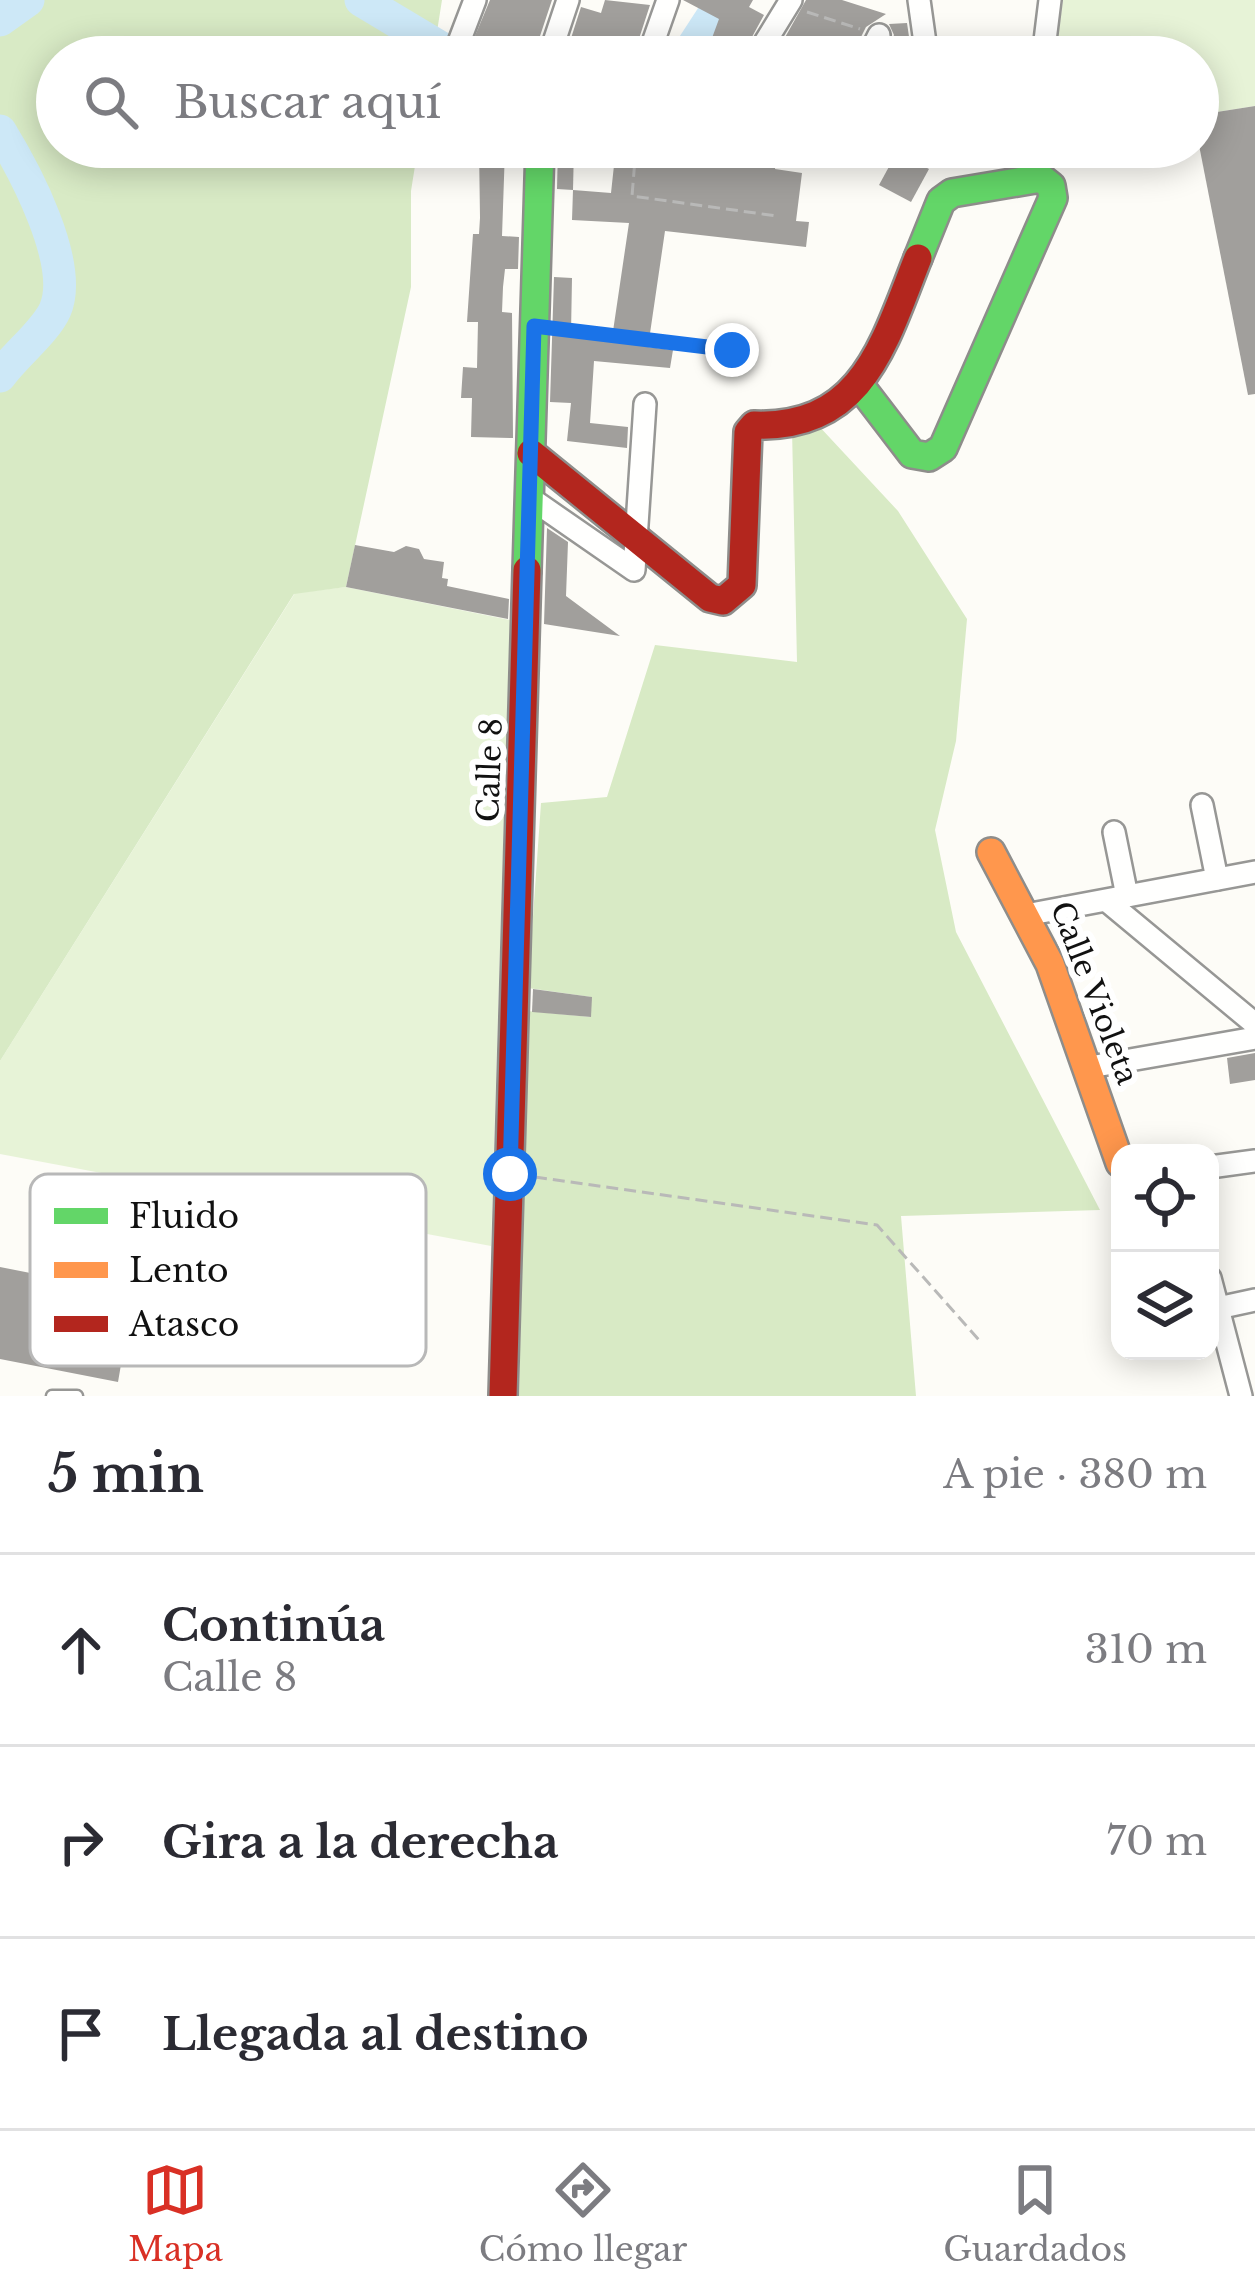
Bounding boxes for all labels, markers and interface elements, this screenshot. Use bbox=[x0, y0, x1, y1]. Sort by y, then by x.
search box bbox=[36, 36, 1219, 168]
icon: search bbox=[78, 69, 144, 135]
text: Buscar aquí bbox=[174, 74, 441, 130]
route end bbox=[705, 323, 759, 377]
street label: Calle 8 bbox=[469, 717, 510, 823]
street label: Calle Violeta bbox=[1043, 896, 1146, 1090]
map controls bbox=[1111, 1144, 1219, 1360]
button: locate bbox=[1111, 1144, 1219, 1252]
route start bbox=[483, 1147, 537, 1201]
legend bbox=[30, 1174, 426, 1366]
text: Fluido bbox=[129, 1196, 239, 1237]
text: Lento bbox=[129, 1250, 229, 1291]
button: layers bbox=[1111, 1252, 1219, 1360]
text: Atasco bbox=[128, 1304, 239, 1345]
text: 5 min bbox=[48, 1443, 204, 1506]
text: A pie · 380 m bbox=[943, 1450, 1207, 1499]
text: Continúa bbox=[162, 1597, 385, 1653]
icon: ahead bbox=[48, 1617, 114, 1683]
text: 310 m bbox=[1085, 1625, 1207, 1674]
text: Calle 8 bbox=[162, 1653, 297, 1702]
icon: right bbox=[48, 1809, 114, 1875]
text: Gira a la derecha bbox=[162, 1814, 559, 1870]
text: 70 m bbox=[1107, 1817, 1207, 1866]
icon: arrive bbox=[48, 2001, 114, 2067]
text: Llegada al destino bbox=[162, 2006, 589, 2062]
tab: Mapa bbox=[128, 2157, 223, 2270]
tab: Cómo llegar bbox=[479, 2157, 687, 2270]
tab: Guardados bbox=[943, 2157, 1127, 2270]

